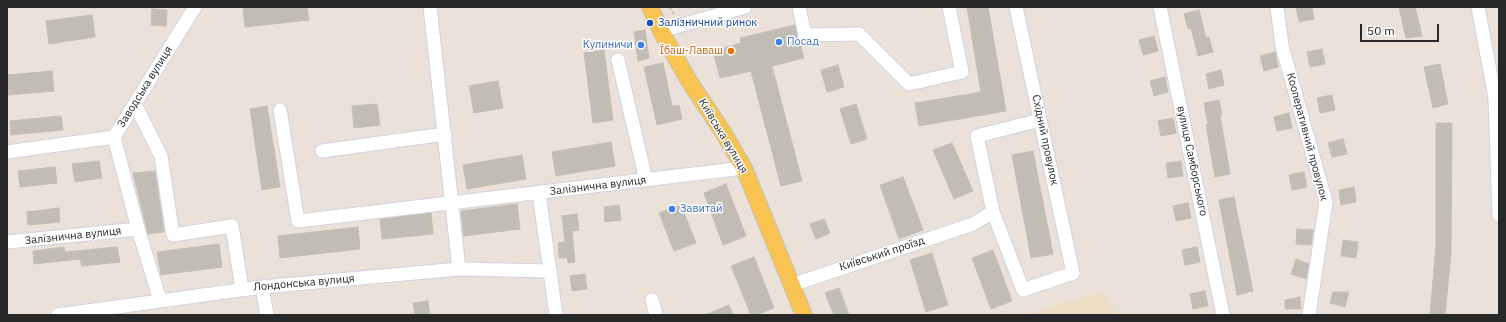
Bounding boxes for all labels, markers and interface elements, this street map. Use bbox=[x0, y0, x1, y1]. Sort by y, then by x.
place label: Залізничний ринок bbox=[658, 16, 757, 30]
scale bar bbox=[1362, 16, 1441, 42]
marker: Залізничний ринок bbox=[645, 18, 655, 28]
text: 50 m bbox=[1367, 23, 1395, 38]
place label: Посад bbox=[787, 35, 819, 49]
marker: Посад bbox=[774, 37, 784, 47]
place label: Кулиничи bbox=[583, 38, 633, 52]
marker: Кулиничи bbox=[636, 40, 646, 50]
street label: Заводська вулиця bbox=[115, 44, 175, 130]
place label: Їбаш-Лаваш bbox=[659, 44, 723, 58]
marker: Їбаш-Лаваш bbox=[726, 46, 736, 56]
street label: Кооперативний провулок bbox=[1284, 71, 1330, 203]
street label: Східний провулок bbox=[1029, 93, 1061, 187]
street label: Київська вулиця bbox=[696, 96, 750, 176]
street label: вулиця Самборського bbox=[1174, 105, 1210, 217]
street label: Залізнична вулиця bbox=[549, 174, 647, 198]
place label: Завитай bbox=[680, 202, 722, 216]
marker: Завитай bbox=[667, 204, 677, 214]
street label: Залізнична вулиця bbox=[24, 224, 122, 248]
street label: Київський проїзд bbox=[838, 234, 926, 274]
street label: Лондонська вулиця bbox=[253, 272, 355, 294]

